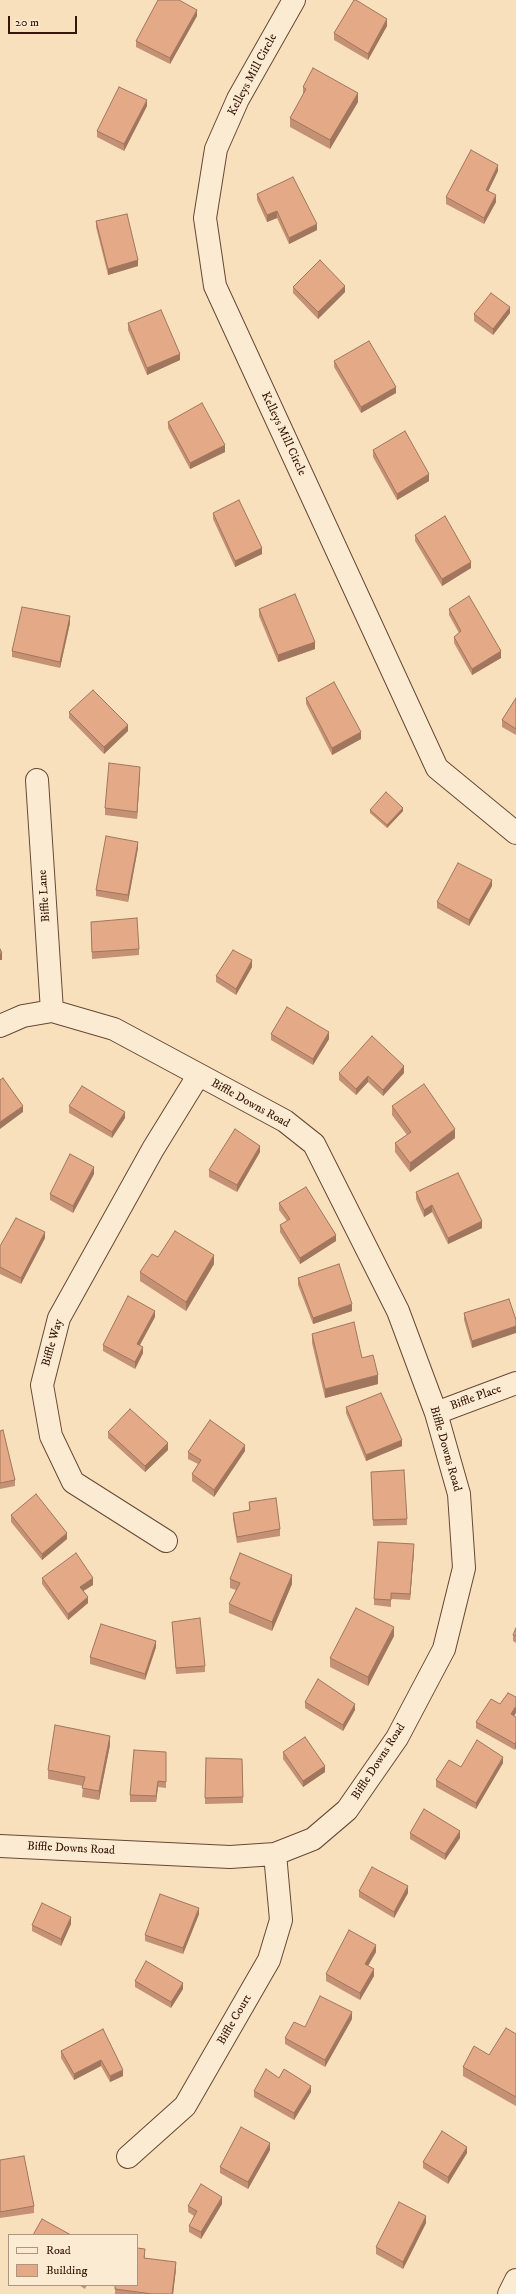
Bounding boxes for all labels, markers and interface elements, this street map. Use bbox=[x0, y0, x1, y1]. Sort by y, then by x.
scale bar bbox=[10, 8, 79, 34]
text: 20 m bbox=[15, 15, 39, 30]
street label: Kelleys Mill Circle bbox=[225, 32, 281, 118]
street label: Kelleys Mill Circle bbox=[257, 390, 309, 478]
street label: Biffle Lane bbox=[36, 869, 54, 923]
street label: Biffle Downs Road bbox=[208, 1076, 292, 1132]
street label: Biffle Way bbox=[39, 1318, 67, 1368]
street label: Biffle Place bbox=[448, 1382, 504, 1414]
street label: Biffle Downs Road bbox=[426, 1405, 464, 1493]
street label: Biffle Downs Road bbox=[349, 1721, 409, 1803]
street label: Biffle Downs Road bbox=[27, 1840, 115, 1858]
street label: Biffle Court bbox=[215, 1992, 255, 2048]
legend bbox=[8, 2234, 138, 2286]
text: Road bbox=[46, 2243, 71, 2258]
text: Building bbox=[46, 2263, 87, 2278]

